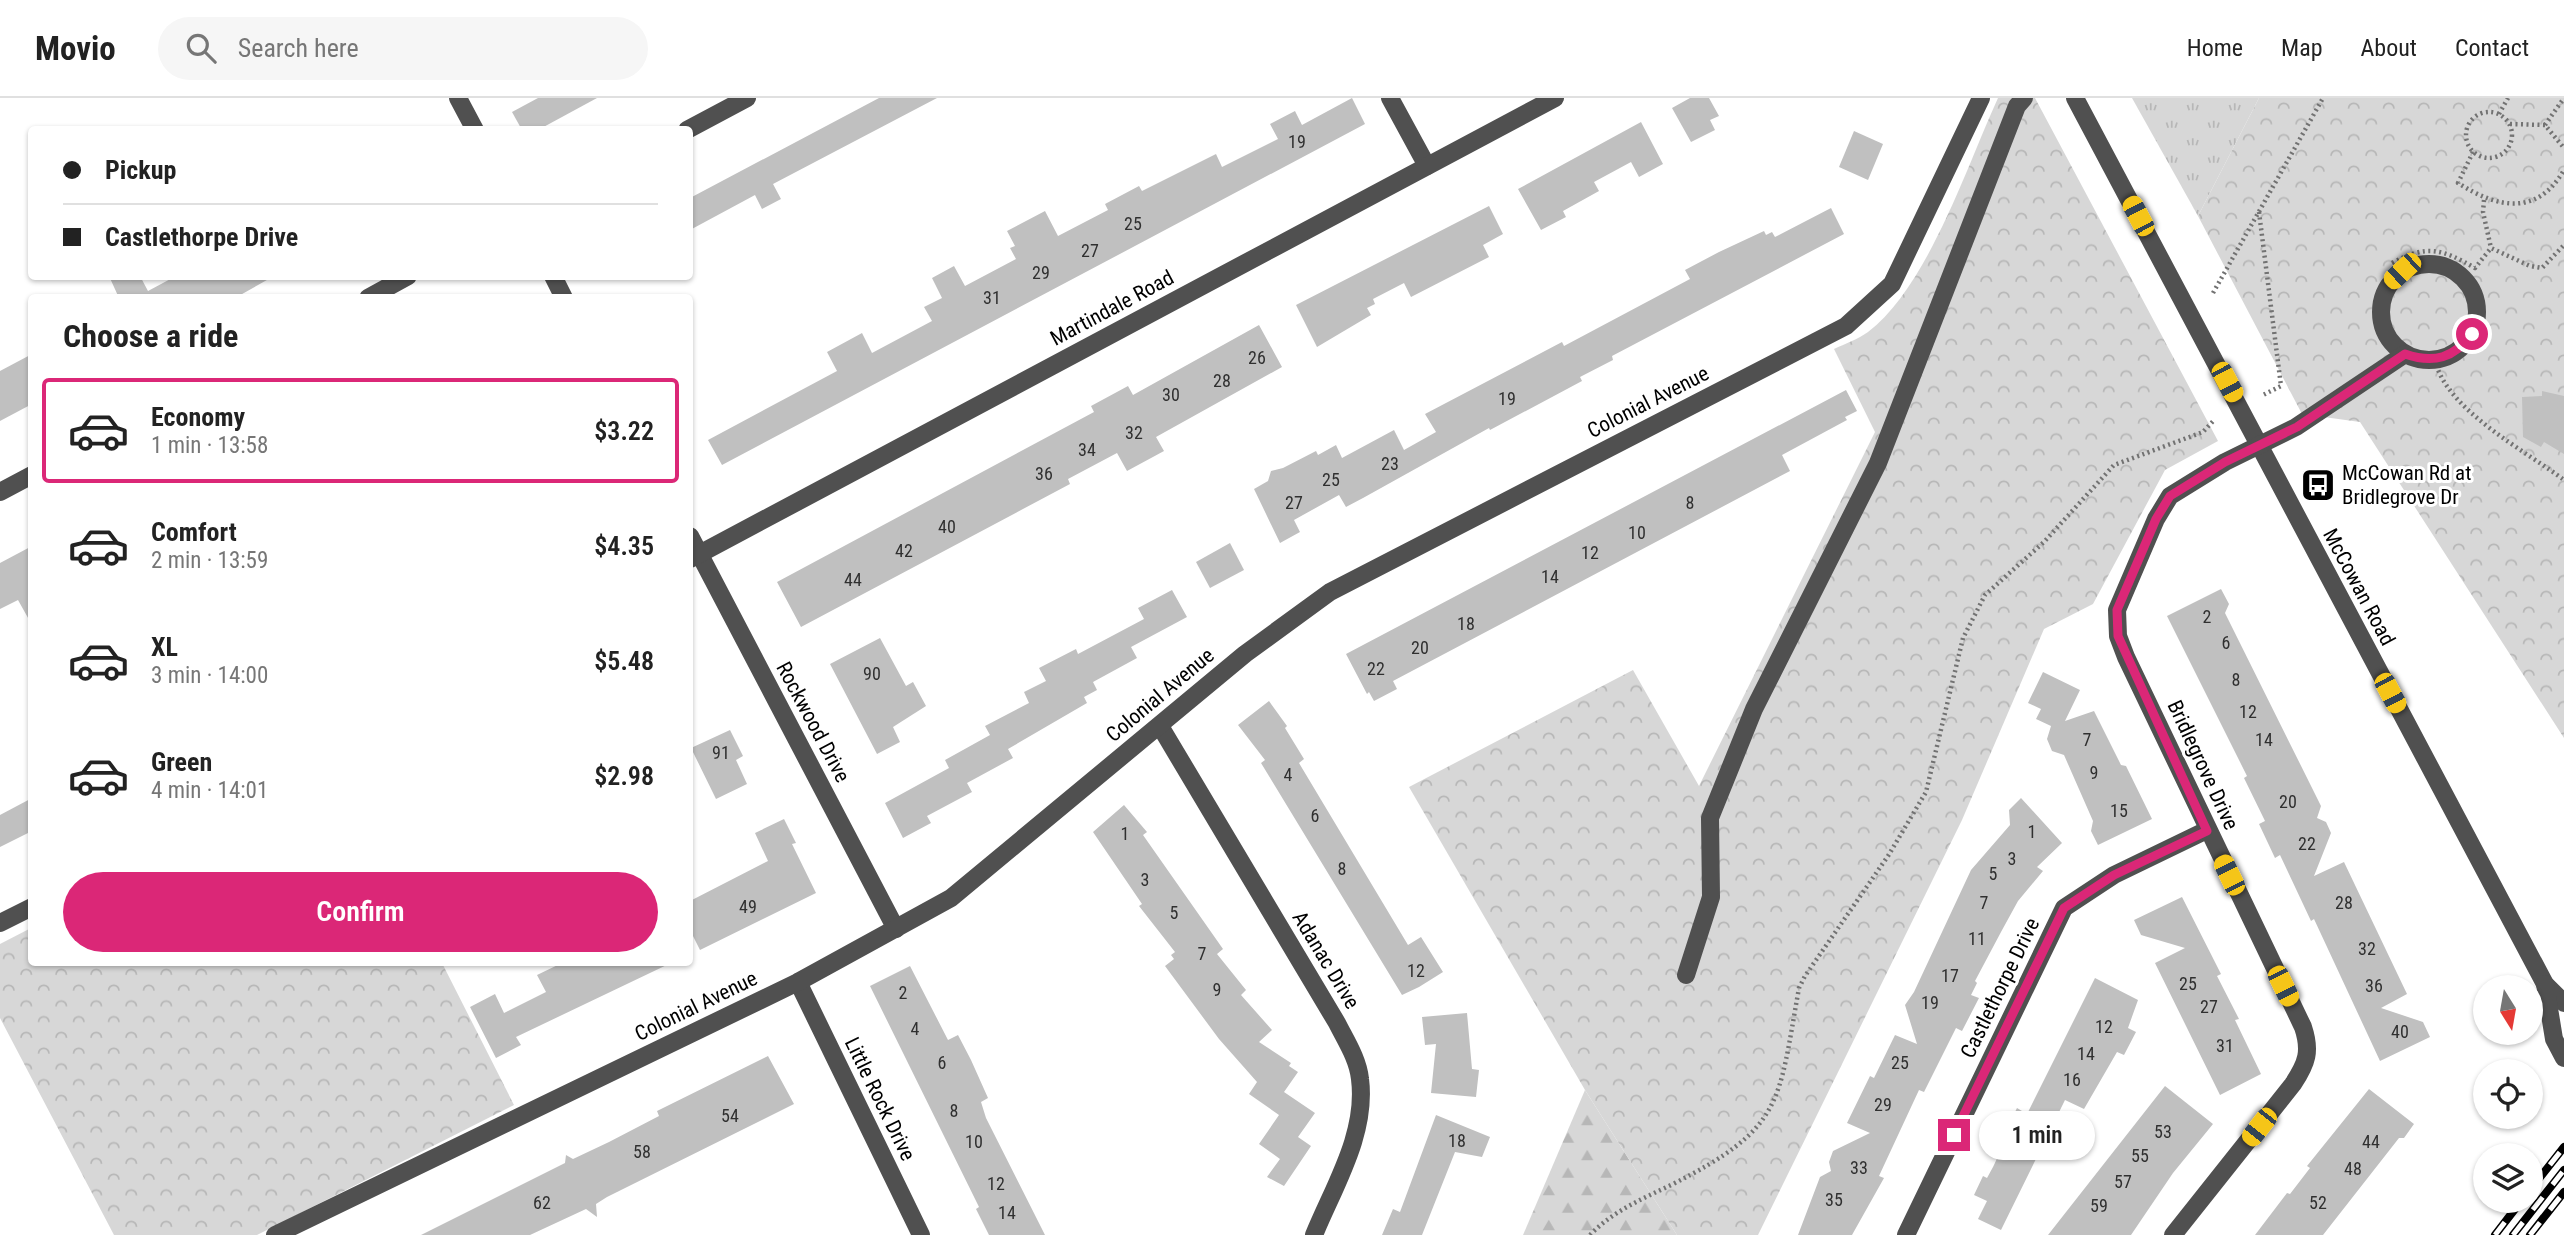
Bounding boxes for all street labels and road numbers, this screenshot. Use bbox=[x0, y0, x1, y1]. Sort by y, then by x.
street label: Martindale Road bbox=[1046, 265, 1178, 351]
street label: Colonial Avenue bbox=[1583, 361, 1713, 443]
street label: McCowan Road bbox=[2318, 524, 2400, 650]
street label: Colonial Avenue bbox=[1101, 643, 1219, 747]
street label: Rockwood Drive bbox=[771, 658, 855, 786]
street label: Bridlegrove Drive bbox=[2163, 696, 2244, 834]
street label: Adanac Drive bbox=[1288, 907, 1364, 1013]
street label: Castlethorpe Drive bbox=[1956, 914, 2044, 1062]
street label: Colonial Avenue bbox=[631, 966, 761, 1046]
street label: Little Rock Drive bbox=[840, 1033, 920, 1165]

